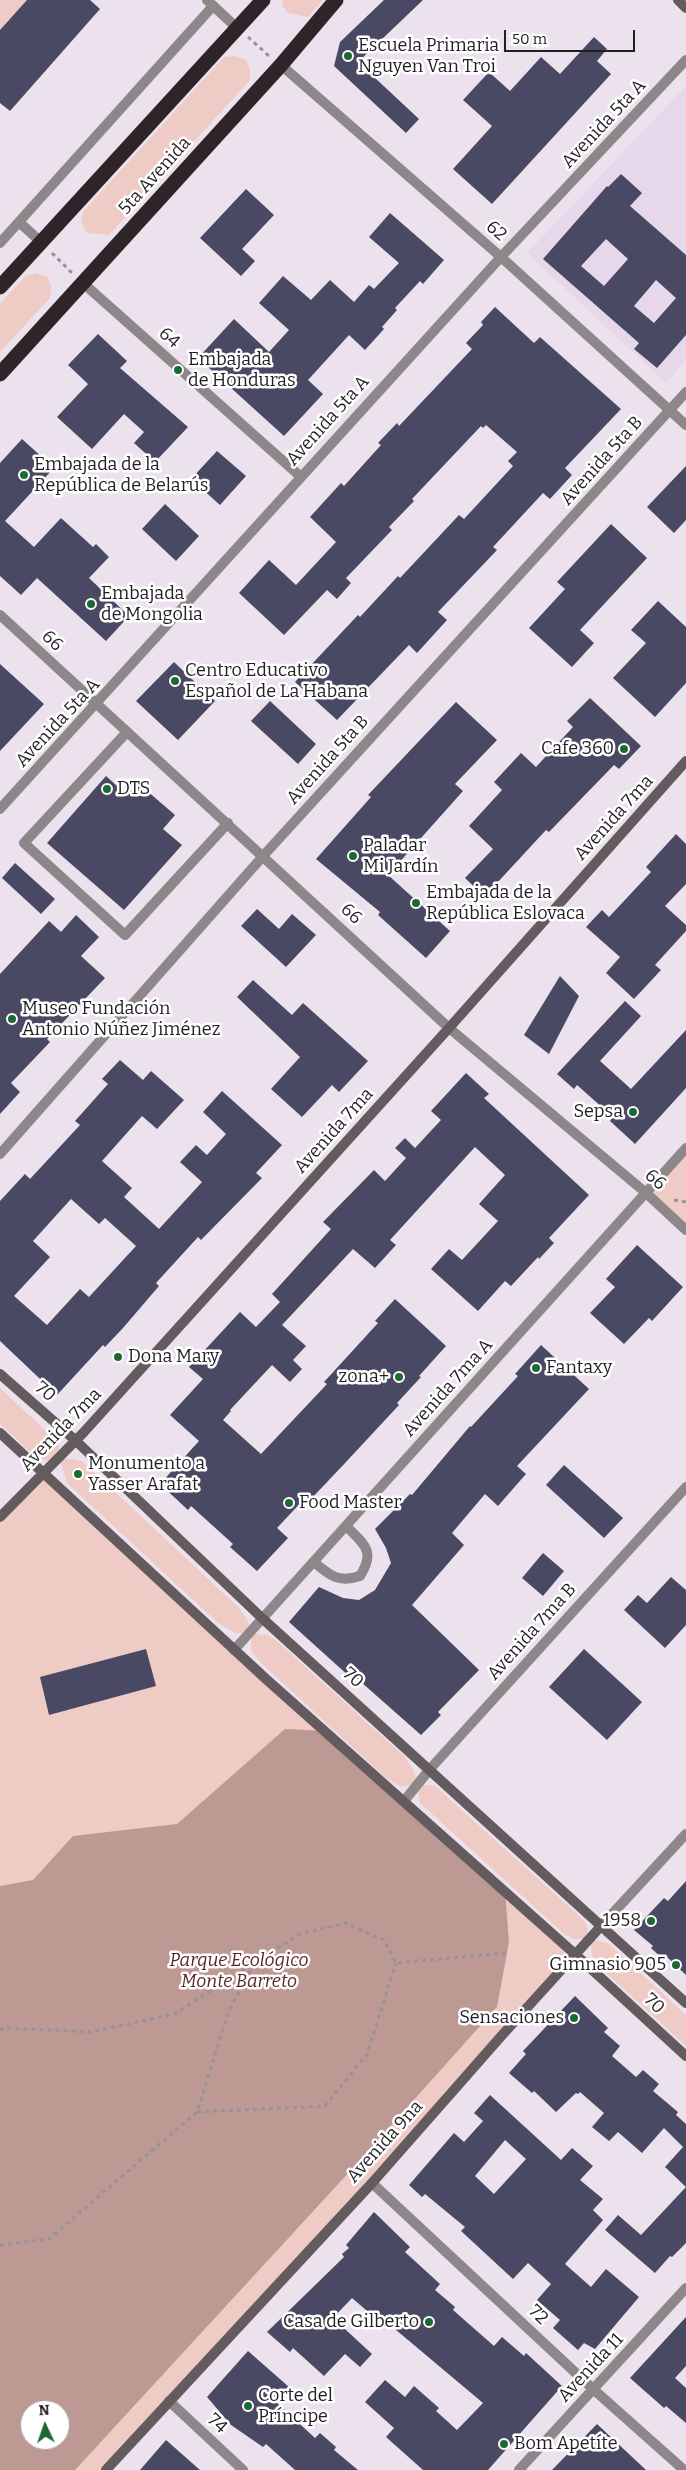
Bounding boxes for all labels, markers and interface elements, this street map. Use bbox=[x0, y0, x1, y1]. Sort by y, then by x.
scale bar bbox=[506, 20, 637, 52]
text: 50 m bbox=[512, 30, 547, 48]
place label: Escuela Primaria Nguyen Van Troi bbox=[358, 35, 499, 78]
marker: Escuela Primaria Nguyen Van Troi bbox=[342, 50, 354, 62]
street label: Avenida 5ta A bbox=[557, 75, 651, 173]
street label: 5ta Avenida bbox=[114, 133, 196, 219]
street label: 62 bbox=[481, 216, 511, 246]
street label: 64 bbox=[154, 323, 184, 353]
place label: Embajada de Honduras bbox=[188, 349, 296, 392]
marker: Embajada de Honduras bbox=[172, 364, 184, 376]
street label: Avenida 5ta A bbox=[282, 372, 374, 470]
street label: Avenida 5ta B bbox=[556, 412, 648, 510]
place label: Embajada de la República de Belarús bbox=[34, 454, 208, 496]
marker: Embajada de la República de Belarús bbox=[18, 469, 30, 481]
place label: Embajada de Mongolia bbox=[101, 583, 203, 626]
marker: Embajada de Mongolia bbox=[85, 598, 97, 610]
street label: 66 bbox=[37, 626, 67, 656]
place label: Centro Educativo Español de La Habana bbox=[185, 660, 368, 702]
street label: Avenida 5ta A bbox=[11, 674, 105, 772]
marker: Centro Educativo Español de La Habana bbox=[169, 675, 181, 687]
street label: Avenida 5ta B bbox=[282, 711, 374, 809]
place label: Cafe 360 bbox=[541, 738, 614, 760]
marker: Cafe 360 bbox=[618, 743, 630, 755]
street label: Avenida 7ma bbox=[570, 771, 658, 865]
place label: DTS bbox=[117, 778, 150, 800]
marker: DTS bbox=[101, 783, 113, 795]
place label: Paladar Mi Jardín bbox=[363, 835, 438, 878]
marker: Paladar Mi Jardín bbox=[347, 850, 359, 862]
place label: Embajada de la República Eslovaca bbox=[426, 882, 585, 924]
marker: Embajada de la República Eslovaca bbox=[410, 897, 422, 909]
street label: 66 bbox=[336, 899, 366, 929]
place label: Museo Fundación Antonio Núñez Jiménez bbox=[22, 998, 220, 1040]
marker: Museo Fundación Antonio Núñez Jiménez bbox=[6, 1013, 18, 1025]
street label: Avenida 7ma bbox=[290, 1084, 378, 1178]
place label: Sepsa bbox=[573, 1101, 623, 1123]
marker: Sepsa bbox=[627, 1106, 639, 1118]
street label: 66 bbox=[640, 1165, 670, 1195]
street label: Avenida 7ma A bbox=[399, 1335, 497, 1441]
place label: Dona Mary bbox=[128, 1346, 219, 1368]
marker: Dona Mary bbox=[112, 1351, 124, 1363]
place label: Fantaxy bbox=[546, 1357, 612, 1379]
marker: Fantaxy bbox=[530, 1362, 542, 1374]
place label: zona+ bbox=[338, 1366, 389, 1388]
marker: zona+ bbox=[393, 1371, 405, 1383]
street label: 70 bbox=[30, 1377, 60, 1407]
street label: Avenida 7ma bbox=[16, 1384, 106, 1476]
place label: Monumento a Yasser Arafat bbox=[88, 1453, 205, 1496]
marker: Monumento a Yasser Arafat bbox=[72, 1468, 84, 1480]
place label: Food Master bbox=[299, 1492, 402, 1514]
marker: Food Master bbox=[283, 1497, 295, 1509]
street label: Avenida 7ma B bbox=[483, 1579, 581, 1685]
street label: 70 bbox=[338, 1663, 368, 1693]
place label: 1958 bbox=[603, 1910, 641, 1932]
marker: 1958 bbox=[645, 1915, 657, 1927]
park label: Parque Ecológico Monte Barreto bbox=[169, 1950, 309, 1992]
place label: Gimnasio 905 bbox=[549, 1954, 666, 1976]
marker: Gimnasio 905 bbox=[670, 1959, 682, 1971]
street label: 70 bbox=[639, 1989, 669, 2019]
place label: Sensaciones bbox=[459, 2007, 564, 2029]
marker: Sensaciones bbox=[568, 2012, 580, 2024]
street label: Avenida 9na bbox=[342, 2096, 428, 2188]
street label: 72 bbox=[524, 2301, 552, 2329]
place label: Casa de Gilberto bbox=[283, 2311, 419, 2333]
marker: Casa de Gilberto bbox=[423, 2316, 435, 2328]
street label: Avenida 11 bbox=[554, 2329, 628, 2407]
place label: Corte del Príncipe bbox=[258, 2385, 333, 2428]
north arrow bbox=[20, 2400, 70, 2450]
marker: Corte del Príncipe bbox=[242, 2400, 254, 2412]
text: N bbox=[38, 2402, 50, 2419]
street label: 74 bbox=[203, 2410, 231, 2438]
place label: Bom Apetíte bbox=[514, 2433, 617, 2455]
marker: Bom Apetíte bbox=[498, 2438, 510, 2450]

